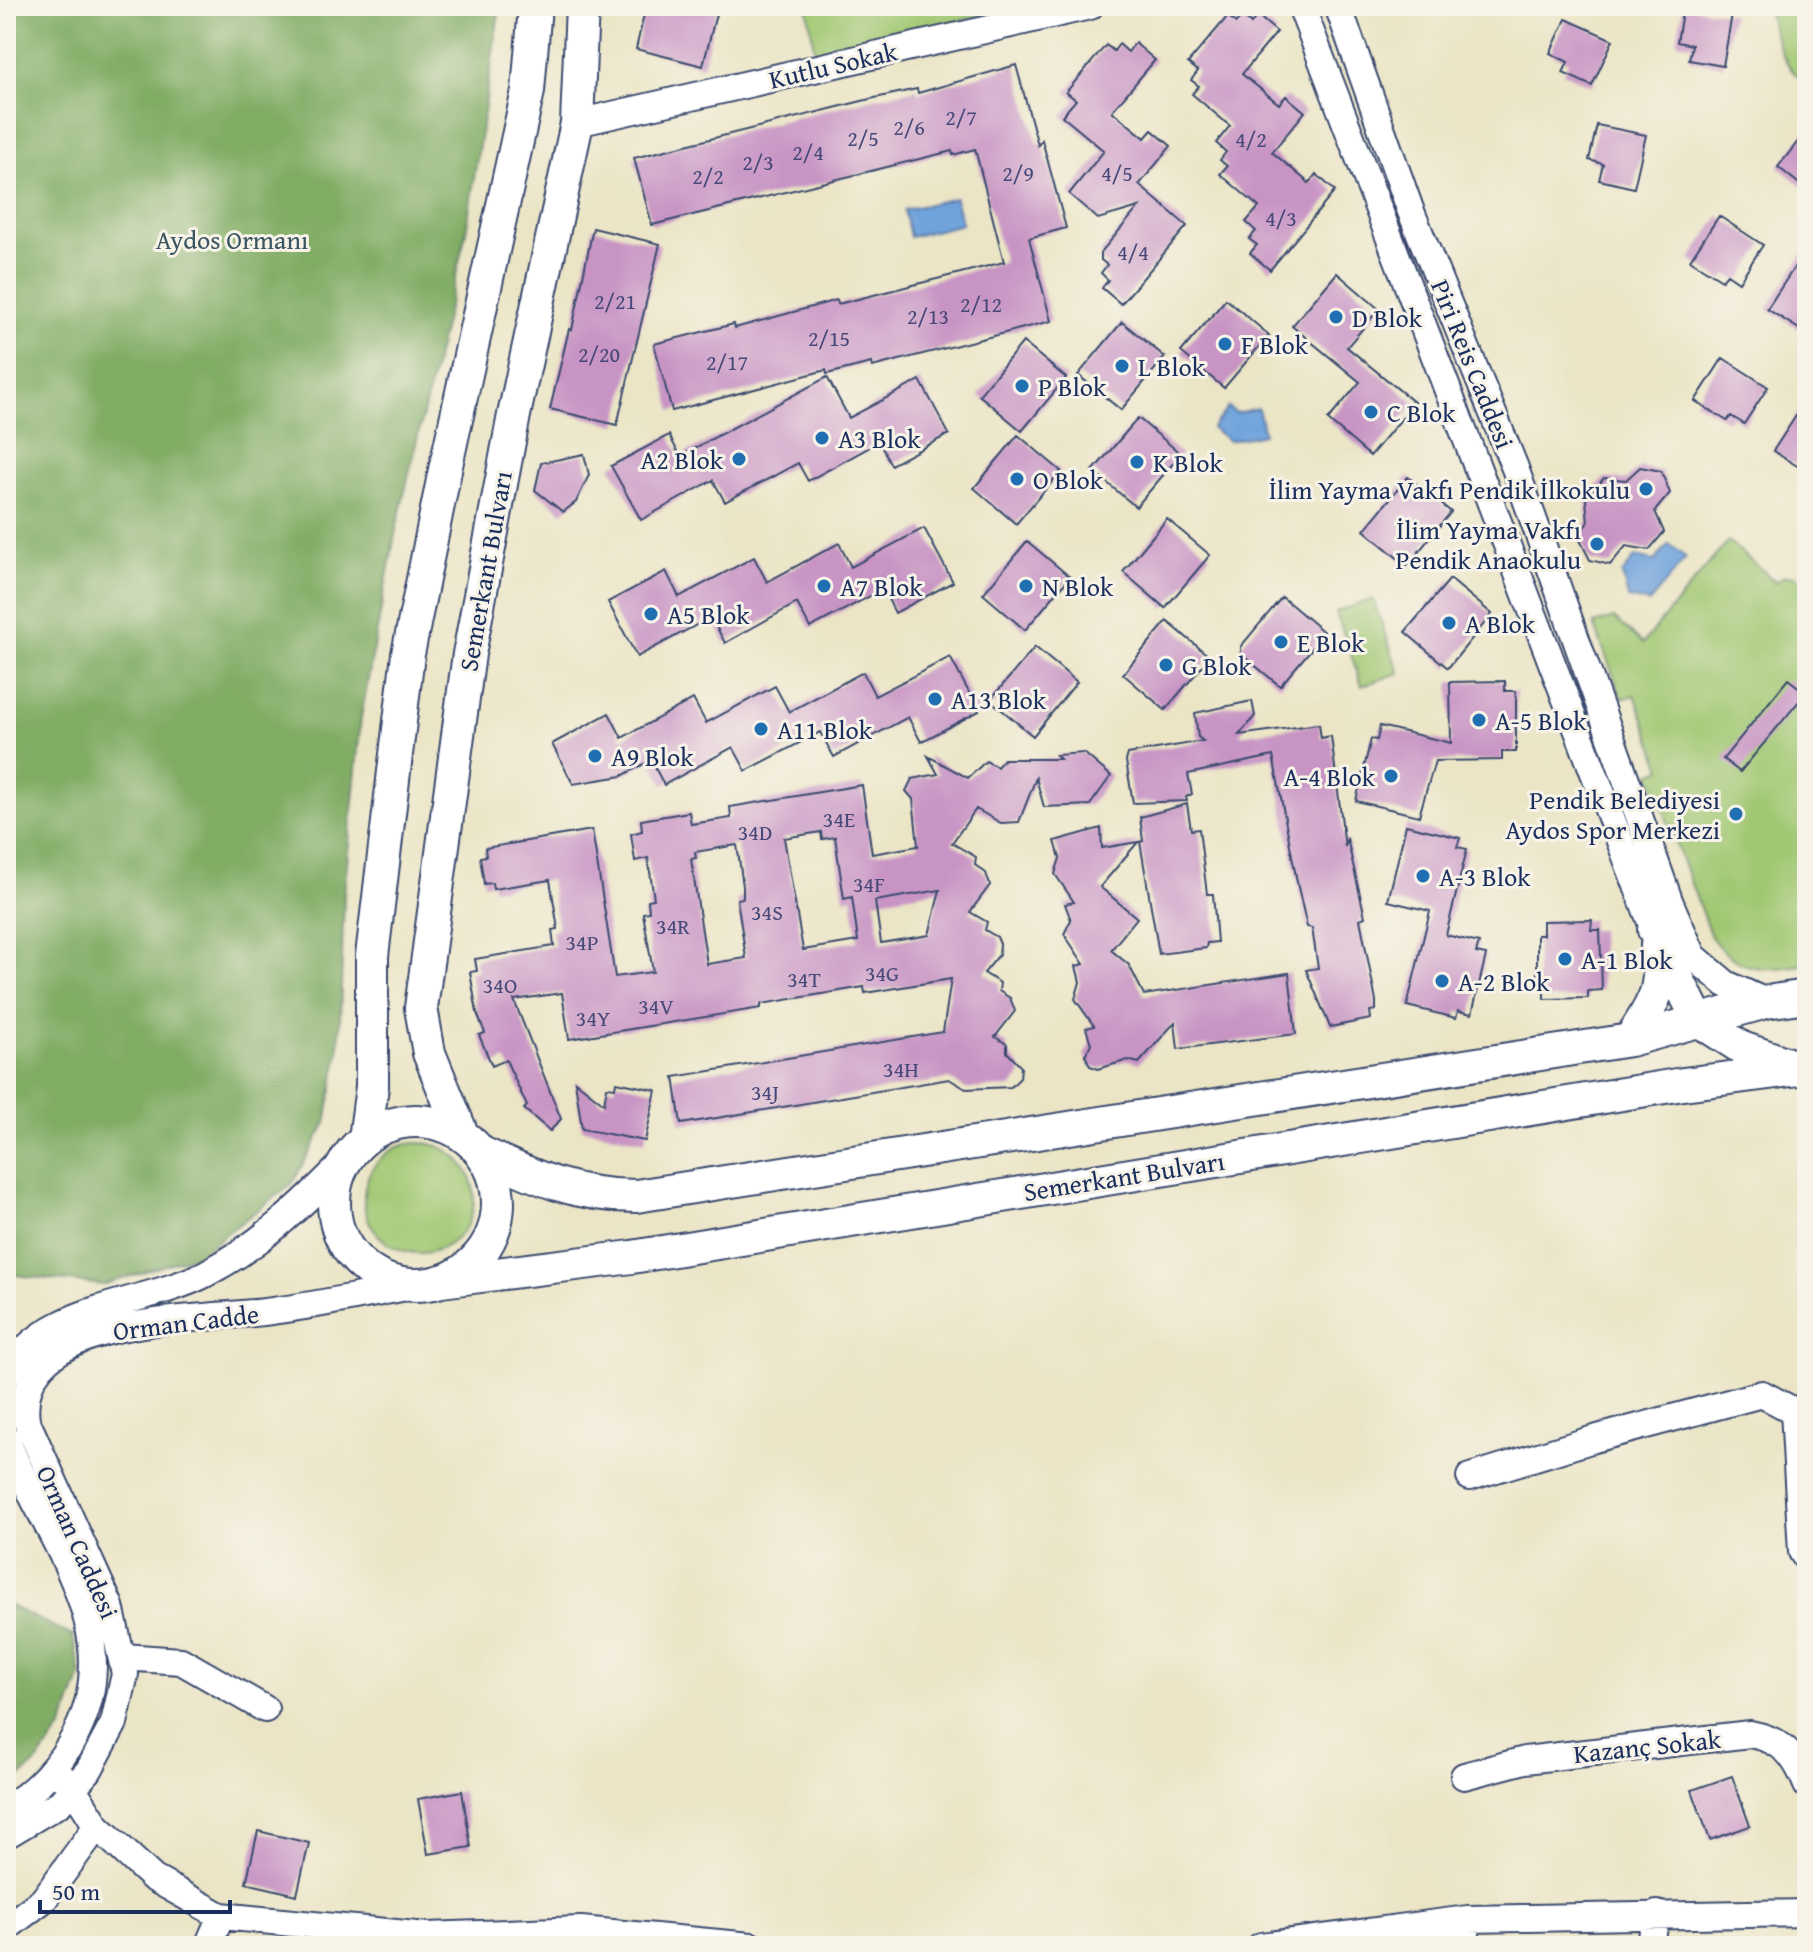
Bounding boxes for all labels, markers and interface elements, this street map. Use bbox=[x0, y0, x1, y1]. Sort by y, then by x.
street label: Kutlu Sokak bbox=[765, 31, 902, 99]
house number: 2/7 bbox=[945, 101, 977, 133]
house number: 2/6 bbox=[893, 111, 925, 143]
house number: 2/5 bbox=[847, 122, 879, 154]
house number: 4/2 bbox=[1235, 123, 1267, 155]
house number: 2/4 bbox=[792, 136, 824, 168]
house number: 2/3 bbox=[742, 146, 774, 178]
house number: 2/9 bbox=[1002, 157, 1034, 189]
house number: 4/5 bbox=[1101, 157, 1133, 189]
house number: 2/2 bbox=[692, 160, 724, 192]
house number: 4/3 bbox=[1265, 202, 1297, 234]
park label: Aydos Ormanı bbox=[156, 220, 308, 259]
house number: 4/4 bbox=[1117, 236, 1149, 268]
street label: Piri Reis Caddesi bbox=[1421, 273, 1525, 455]
house number: 2/21 bbox=[594, 285, 636, 317]
house number: 2/12 bbox=[960, 288, 1002, 320]
place label: D Blok bbox=[1352, 298, 1423, 337]
house number: 2/13 bbox=[907, 300, 949, 332]
marker: D Blok bbox=[1327, 308, 1345, 326]
house number: 2/15 bbox=[808, 322, 850, 354]
place label: F Blok bbox=[1241, 325, 1309, 364]
marker: F Blok bbox=[1216, 335, 1234, 353]
house number: 2/20 bbox=[578, 338, 620, 370]
house number: 2/17 bbox=[706, 346, 748, 378]
place label: L Blok bbox=[1138, 347, 1206, 386]
marker: L Blok bbox=[1113, 357, 1131, 375]
place label: P Blok bbox=[1038, 367, 1107, 406]
marker: P Blok bbox=[1013, 377, 1031, 395]
place label: C Blok bbox=[1387, 393, 1456, 432]
marker: C Blok bbox=[1362, 403, 1380, 421]
place label: A3 Blok bbox=[838, 419, 921, 458]
marker: A3 Blok bbox=[813, 429, 831, 447]
place label: A2 Blok bbox=[640, 440, 724, 479]
place label: K Blok bbox=[1153, 443, 1223, 482]
marker: A2 Blok bbox=[730, 450, 748, 468]
marker: K Blok bbox=[1128, 453, 1146, 471]
place label: O Blok bbox=[1033, 460, 1104, 499]
street label: Semerkant Bulvarı bbox=[448, 468, 522, 674]
marker: O Blok bbox=[1008, 470, 1026, 488]
place label: İlim Yayma Vakfı Pendik İlkokulu bbox=[1269, 470, 1630, 509]
marker: İlim Yayma Vakfı Pendik İlkokulu bbox=[1637, 480, 1655, 498]
place label: İlim Yayma Vakfı Pendik Anaokulu bbox=[1396, 510, 1581, 579]
marker: İlim Yayma Vakfı Pendik Anaokulu bbox=[1588, 535, 1606, 553]
place label: A7 Blok bbox=[840, 567, 923, 606]
place label: N Blok bbox=[1042, 567, 1114, 606]
marker: A7 Blok bbox=[815, 577, 833, 595]
marker: N Blok bbox=[1017, 577, 1035, 595]
place label: A5 Blok bbox=[667, 595, 750, 634]
place label: A Blok bbox=[1465, 604, 1536, 643]
marker: A5 Blok bbox=[642, 605, 660, 623]
marker: A Blok bbox=[1440, 614, 1458, 632]
place label: E Blok bbox=[1297, 623, 1365, 662]
marker: E Blok bbox=[1272, 633, 1290, 651]
place label: G Blok bbox=[1182, 646, 1252, 685]
marker: G Blok bbox=[1157, 656, 1175, 674]
place label: A13 Blok bbox=[951, 680, 1047, 719]
marker: A13 Blok bbox=[926, 690, 944, 708]
place label: A-5 Blok bbox=[1495, 701, 1587, 740]
place label: A11 Blok bbox=[777, 710, 873, 749]
marker: A-5 Blok bbox=[1470, 711, 1488, 729]
marker: A11 Blok bbox=[752, 720, 770, 738]
place label: A9 Blok bbox=[611, 737, 694, 776]
marker: A9 Blok bbox=[586, 747, 604, 765]
place label: A-4 Blok bbox=[1284, 757, 1376, 796]
marker: A-4 Blok bbox=[1382, 767, 1400, 785]
place label: Pendik Belediyesi Aydos Spor Merkezi bbox=[1505, 780, 1720, 849]
house number: 34E bbox=[823, 803, 855, 835]
marker: Pendik Belediyesi Aydos Spor Merkezi bbox=[1727, 805, 1745, 823]
house number: 34D bbox=[738, 816, 772, 848]
place label: A-3 Blok bbox=[1439, 857, 1531, 896]
marker: A-3 Blok bbox=[1414, 867, 1432, 885]
house number: 34F bbox=[853, 868, 885, 900]
house number: 34S bbox=[751, 896, 783, 928]
house number: 34R bbox=[656, 910, 690, 942]
house number: 34P bbox=[565, 926, 599, 958]
place label: A-1 Blok bbox=[1581, 940, 1673, 979]
marker: A-1 Blok bbox=[1556, 950, 1574, 968]
house number: 34G bbox=[865, 957, 899, 989]
place label: A-2 Blok bbox=[1458, 962, 1550, 1001]
house number: 34T bbox=[787, 963, 821, 995]
house number: 34O bbox=[483, 969, 517, 1001]
marker: A-2 Blok bbox=[1433, 972, 1451, 990]
house number: 34V bbox=[638, 990, 674, 1022]
house number: 34Y bbox=[576, 1002, 610, 1034]
house number: 34H bbox=[883, 1053, 919, 1085]
house number: 34J bbox=[751, 1076, 779, 1108]
street label: Semerkant Bulvarı bbox=[1021, 1141, 1227, 1211]
street label: Orman Cadde bbox=[111, 1294, 261, 1350]
street label: Orman Caddesi bbox=[27, 1459, 129, 1625]
street label: Kazanç Sokak bbox=[1571, 1719, 1723, 1773]
scale bar bbox=[40, 1864, 230, 1914]
text: 50 m bbox=[52, 1874, 100, 1909]

